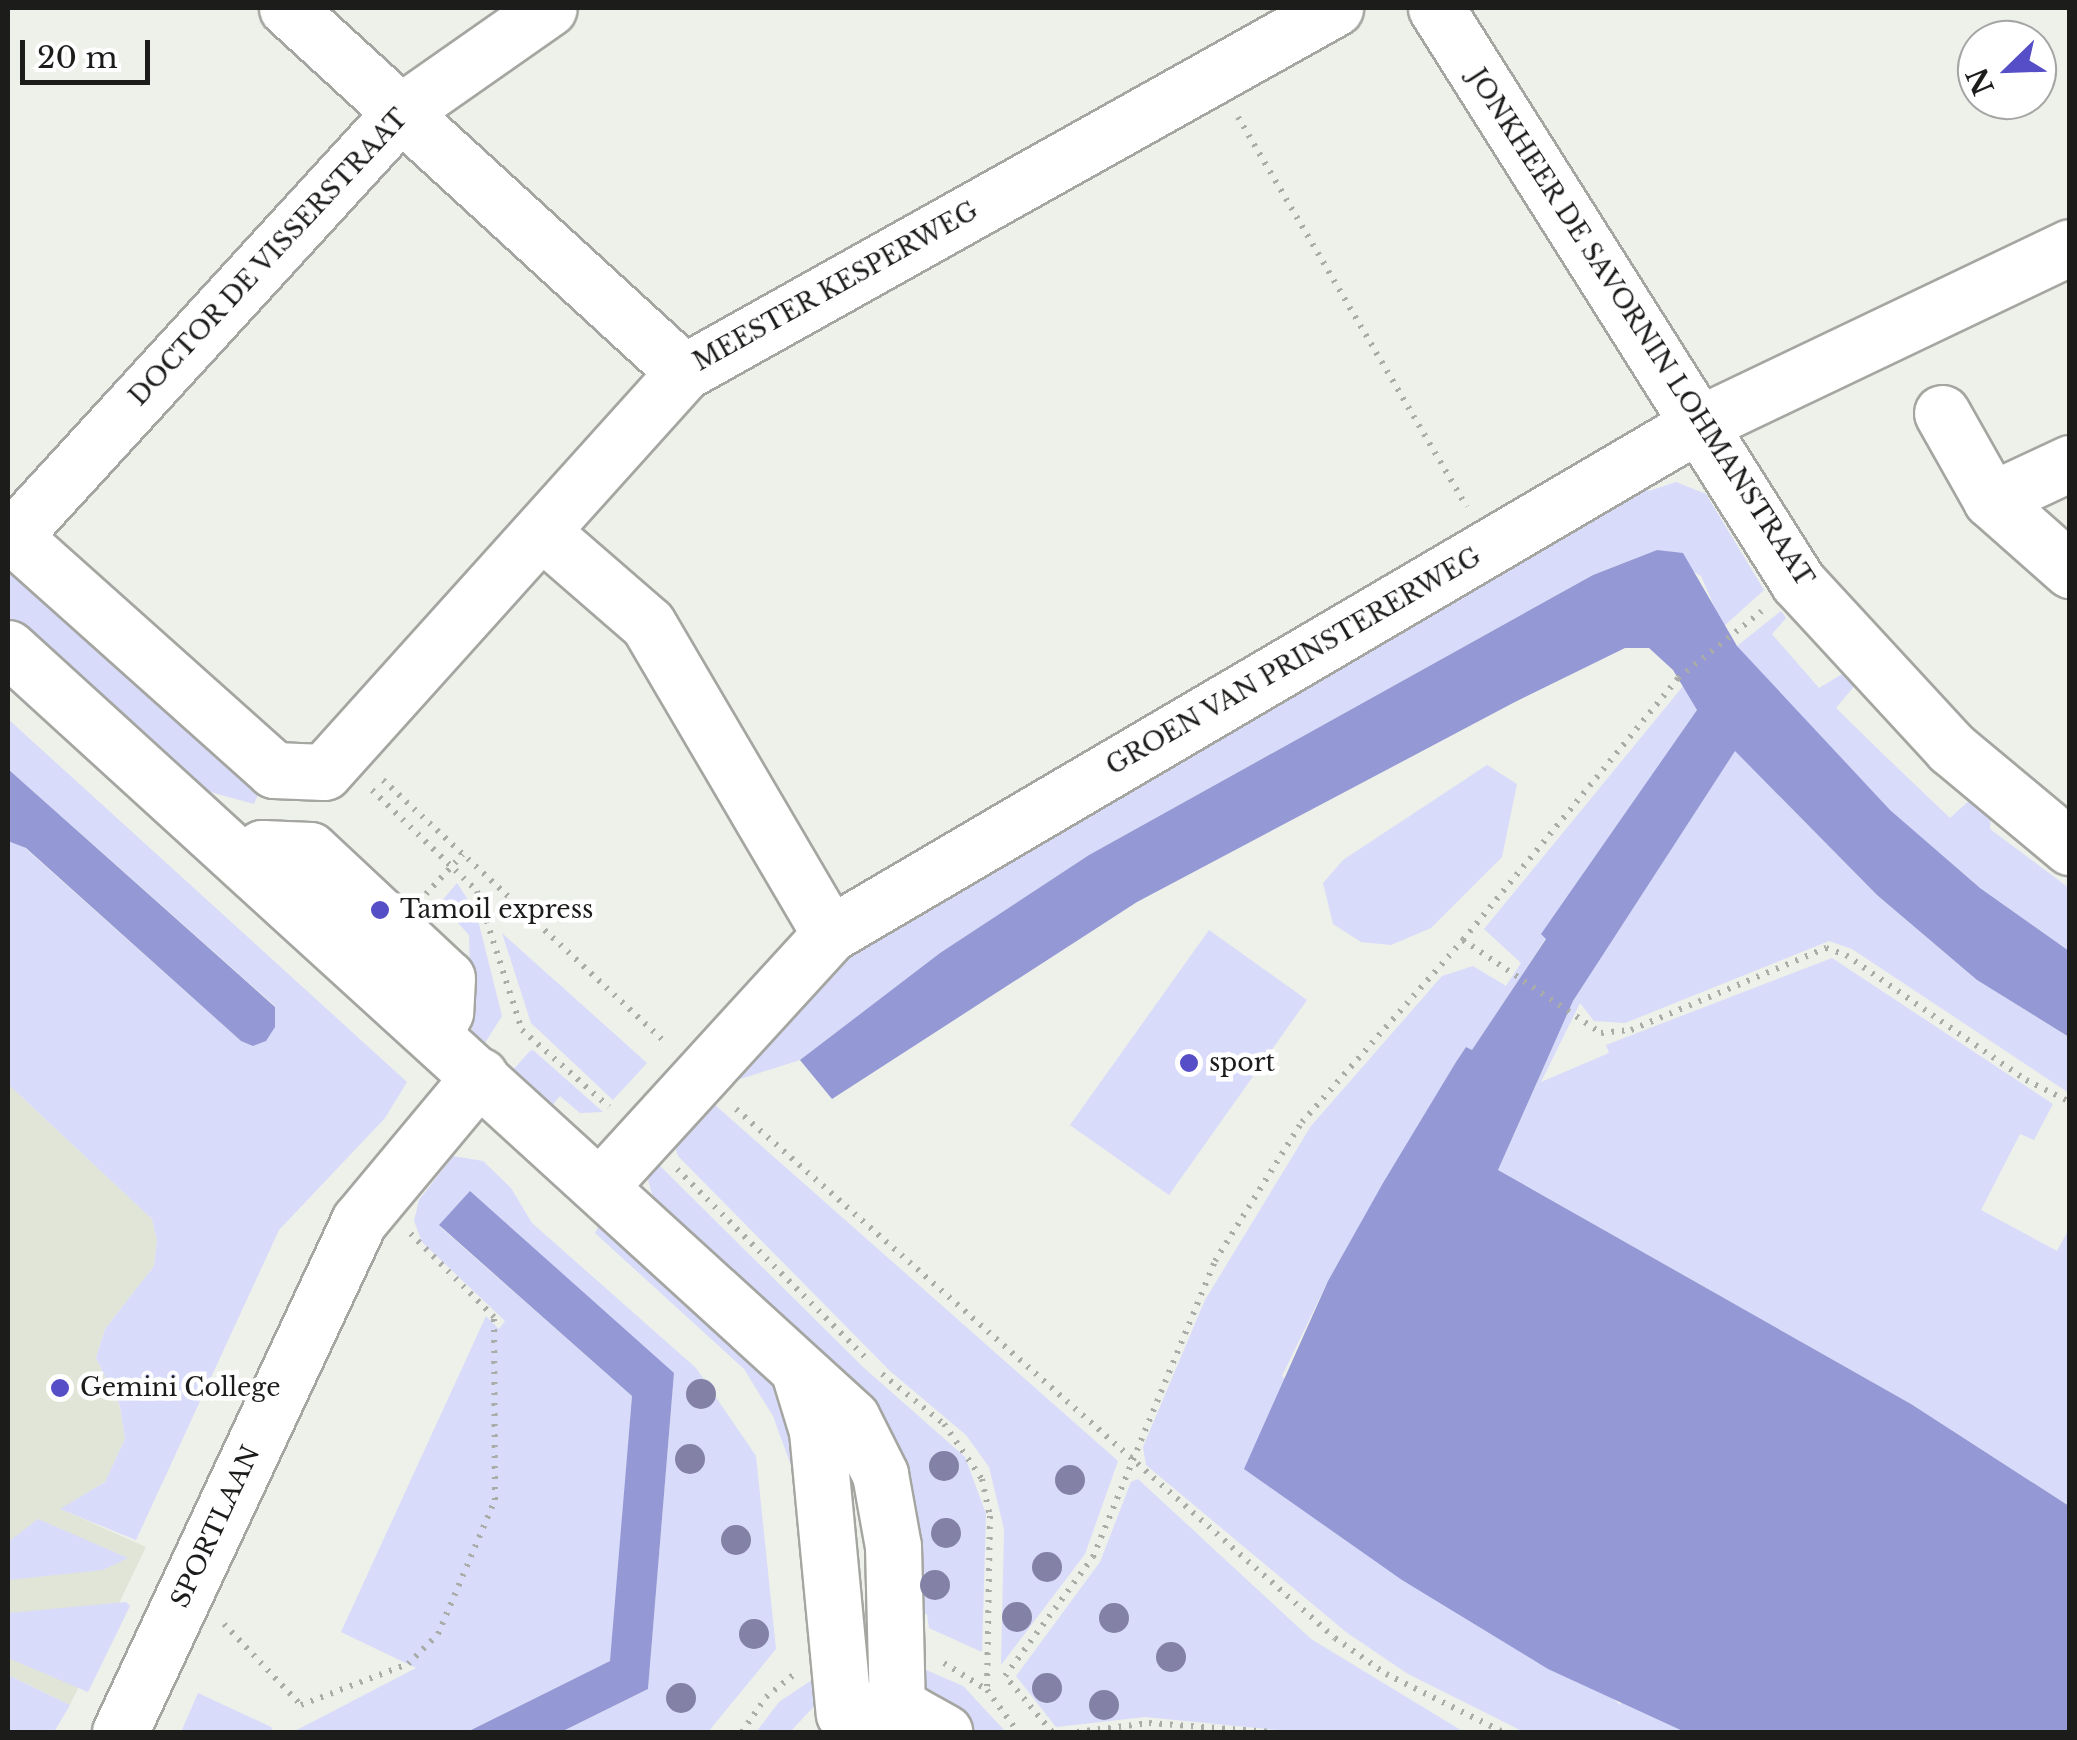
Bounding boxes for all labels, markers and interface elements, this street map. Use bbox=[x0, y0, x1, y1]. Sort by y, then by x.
scale bar bbox=[25, 20, 155, 82]
north arrow bbox=[1957, 20, 2057, 120]
text: 20 m bbox=[37, 39, 118, 76]
text: N bbox=[1960, 62, 2002, 100]
street label: JONKHEER DE SAVORNIN LOHMANSTRAAT bbox=[1461, 63, 1819, 593]
street label: DOCTOR DE VISSERSTRAAT bbox=[123, 103, 415, 413]
street label: MEESTER KESPERWEG bbox=[688, 196, 984, 378]
street label: GROEN VAN PRINSTERERWEG bbox=[1101, 542, 1487, 782]
place label: Tamoil express bbox=[400, 895, 593, 925]
marker: Tamoil express bbox=[369, 899, 391, 921]
place label: sport bbox=[1209, 1048, 1275, 1078]
marker: sport bbox=[1178, 1052, 1200, 1074]
place label: Gemini College bbox=[80, 1373, 280, 1403]
marker: Gemini College bbox=[49, 1377, 71, 1399]
street label: SPORTLAAN bbox=[165, 1441, 267, 1613]

